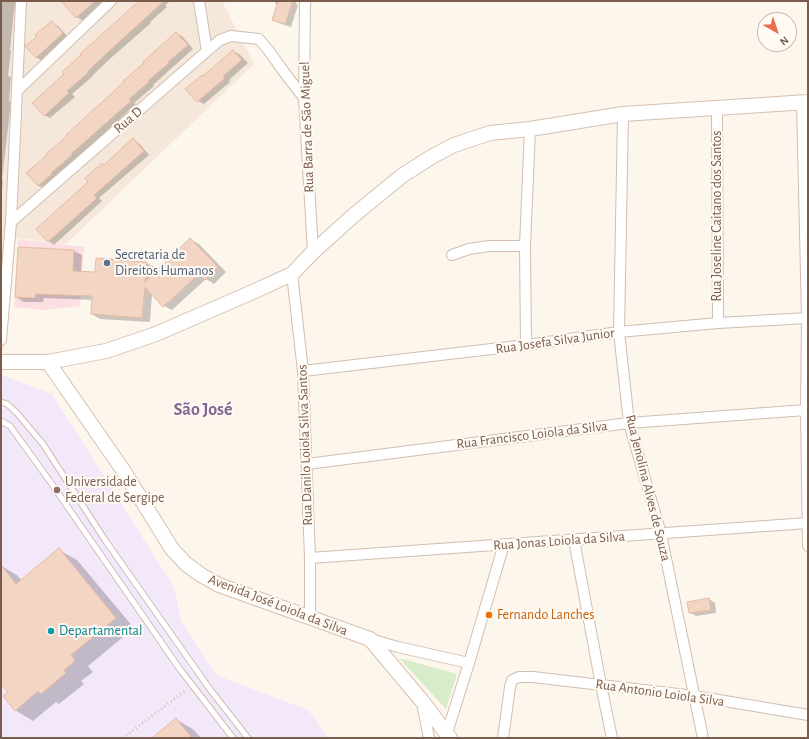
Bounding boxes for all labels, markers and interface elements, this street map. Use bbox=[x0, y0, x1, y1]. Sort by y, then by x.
north arrow bbox=[757, 12, 797, 52]
text: N bbox=[778, 34, 791, 48]
street label: Rua Barra de São Miguel bbox=[296, 61, 318, 193]
street label: Rua D bbox=[110, 103, 146, 137]
street label: Rua Joseline Caitano dos Santos bbox=[709, 131, 725, 301]
place label: Secretaria de Direitos Humanos bbox=[115, 247, 214, 280]
marker: Secretaria de Direitos Humanos bbox=[102, 258, 112, 268]
street label: Rua Josefa Silva Junior bbox=[494, 324, 616, 358]
street label: Rua Danilo Loiola Silva Santos bbox=[294, 364, 316, 526]
district label: São José bbox=[174, 399, 232, 421]
street label: Rua Jenolina Alves de Souza bbox=[622, 413, 674, 563]
street label: Rua Francisco Loiola da Silva bbox=[456, 417, 608, 453]
place label: Universidade Federal de Sergipe bbox=[65, 474, 164, 506]
marker: Universidade Federal de Sergipe bbox=[52, 485, 62, 495]
street label: Rua Jonas Loiola da Silva bbox=[493, 528, 625, 554]
street label: Avenida José Loiola da Silva bbox=[206, 571, 350, 639]
place label: Fernando Lanches bbox=[497, 607, 594, 623]
marker: Fernando Lanches bbox=[484, 610, 494, 620]
place label: Departamental bbox=[59, 623, 143, 639]
marker: Departamental bbox=[46, 626, 56, 636]
street label: Rua Antonio Loiola Silva bbox=[594, 676, 726, 710]

